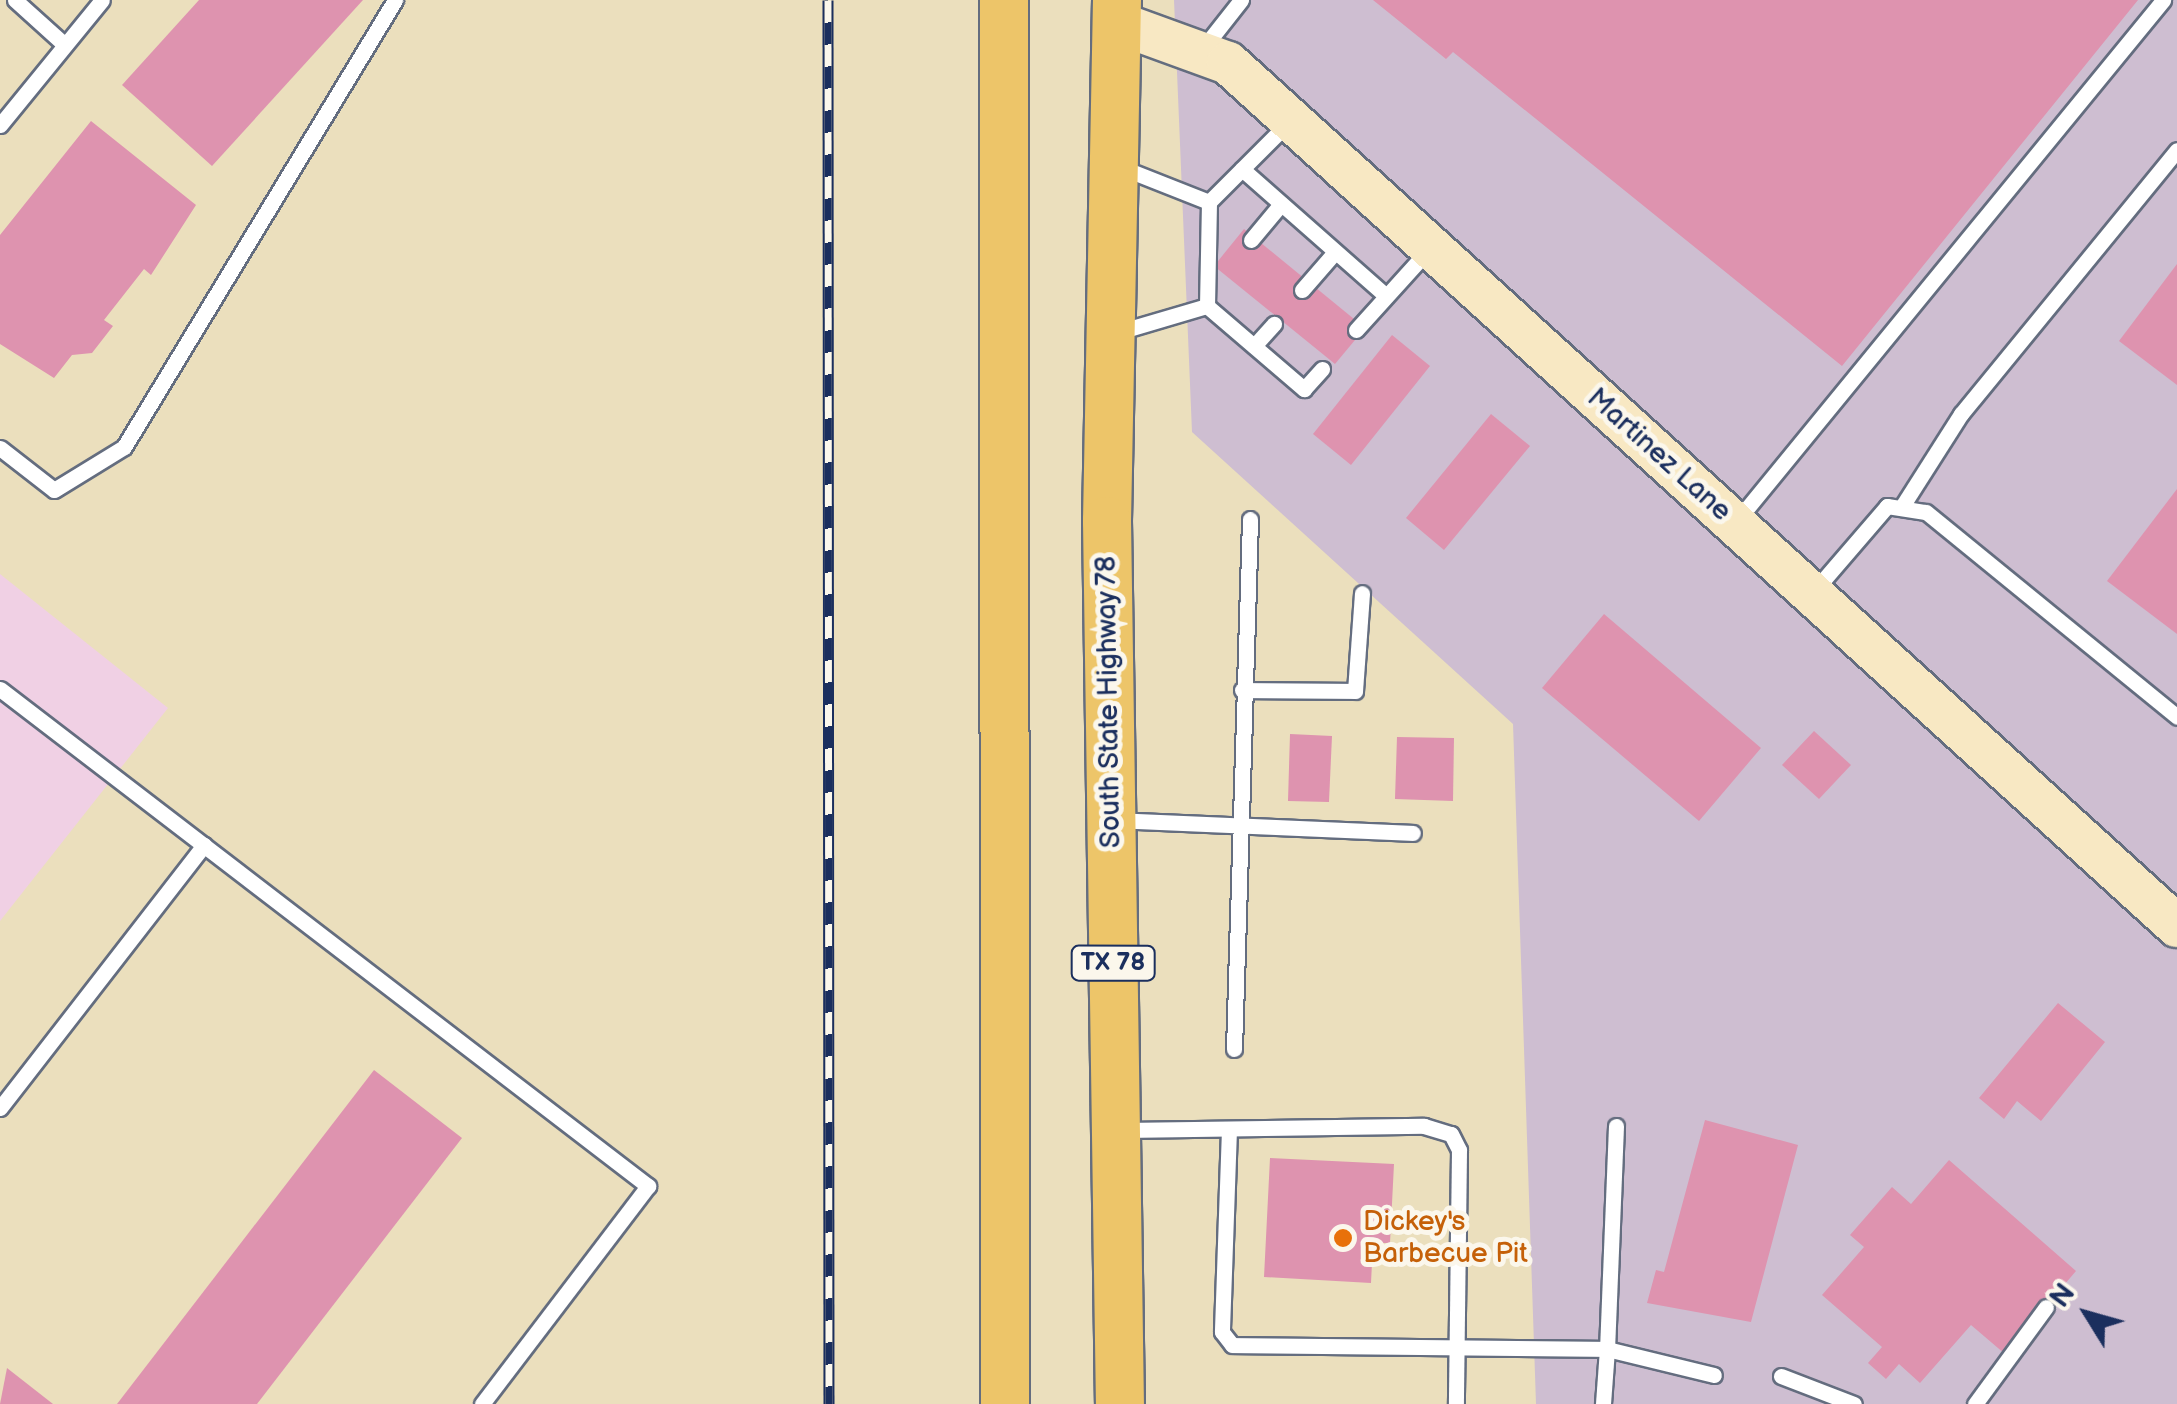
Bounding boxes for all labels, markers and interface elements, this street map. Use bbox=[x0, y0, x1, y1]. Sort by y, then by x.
street label: Martinez Lane bbox=[1580, 381, 1738, 529]
street label: South State Highway 78 bbox=[1090, 554, 1128, 850]
road number: TX 78 bbox=[1070, 943, 1156, 983]
place label: Dickey's Barbecue Pit bbox=[1363, 1205, 1528, 1271]
marker: Dickey's Barbecue Pit bbox=[1332, 1227, 1354, 1249]
north arrow bbox=[2037, 1264, 2137, 1364]
text: N bbox=[2043, 1277, 2082, 1314]

